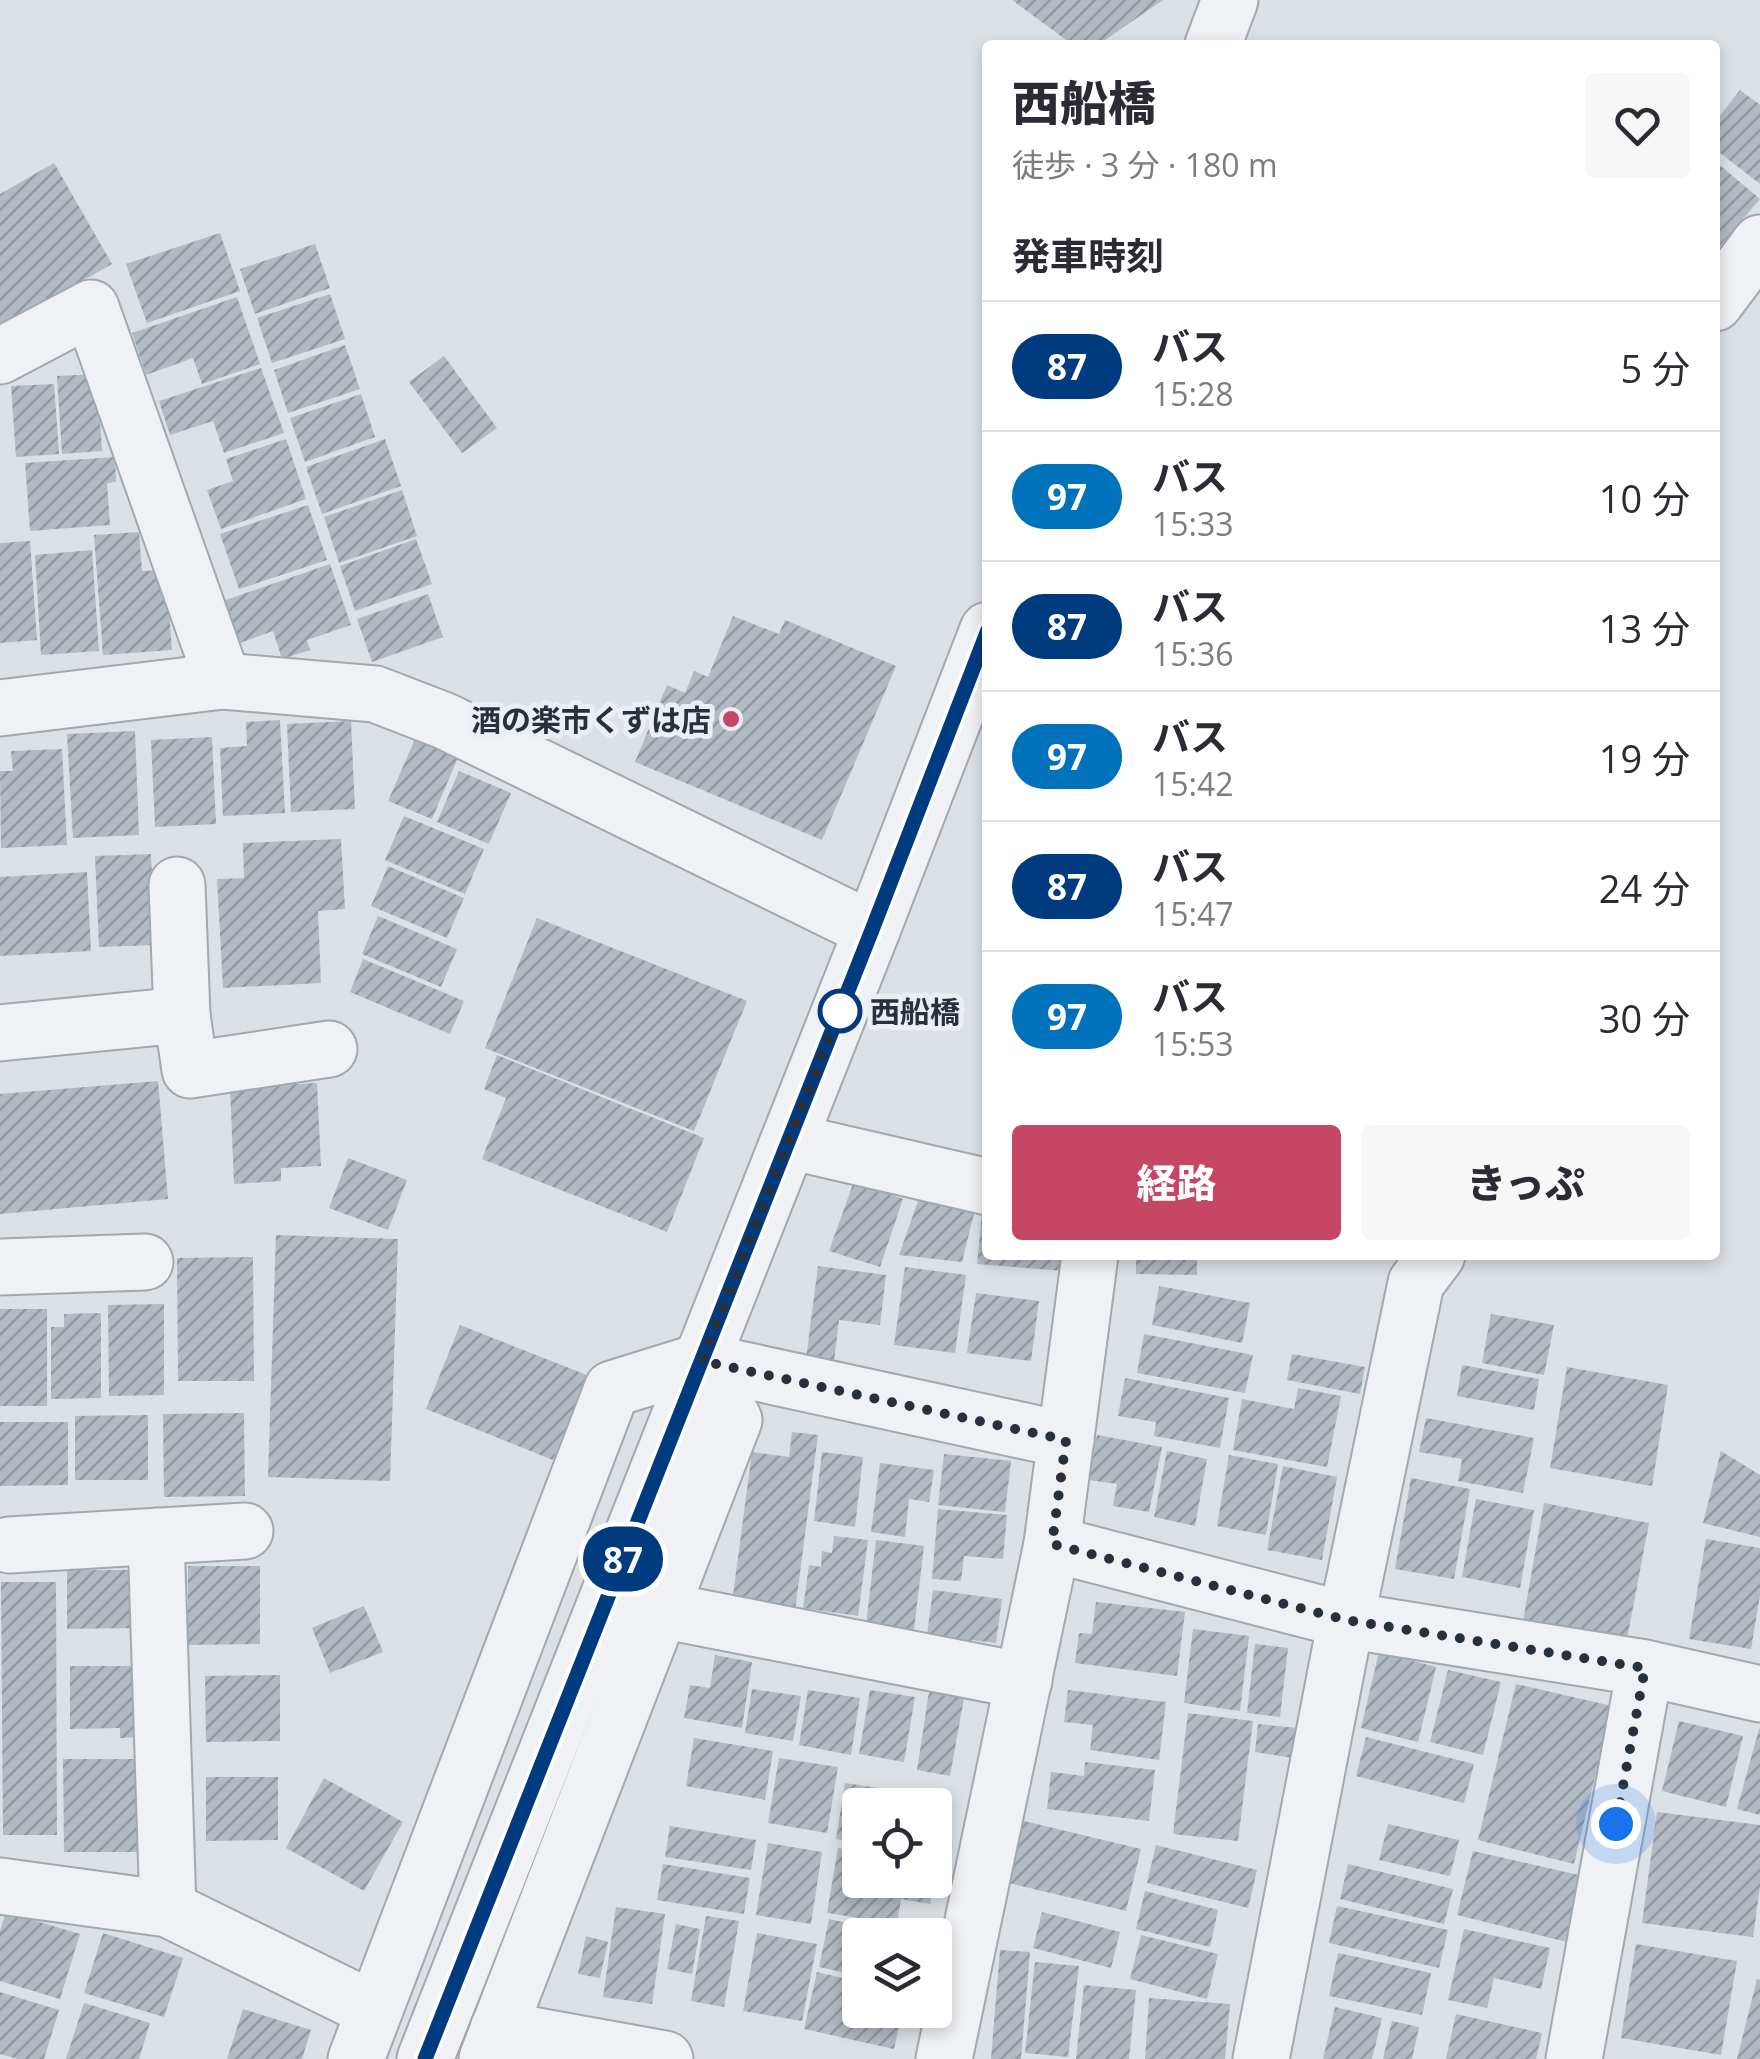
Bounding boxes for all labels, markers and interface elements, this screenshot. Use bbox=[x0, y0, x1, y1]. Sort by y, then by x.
text: 西船橋 bbox=[1012, 70, 1156, 135]
button: heart bbox=[1585, 73, 1690, 178]
text: 徒歩 · 3 分 · 180 m bbox=[1012, 143, 1278, 186]
text: 発車時刻 bbox=[1012, 229, 1164, 281]
text: バス bbox=[1152, 320, 1228, 372]
text: 5 分 bbox=[1620, 342, 1690, 394]
text: 87 bbox=[1047, 343, 1087, 390]
text: 15:28 bbox=[1152, 372, 1234, 415]
text: バス bbox=[1152, 450, 1228, 502]
text: 10 分 bbox=[1599, 472, 1690, 524]
text: 97 bbox=[1047, 473, 1087, 520]
text: 15:33 bbox=[1152, 502, 1234, 545]
text: バス bbox=[1152, 580, 1228, 632]
text: 13 分 bbox=[1599, 602, 1690, 654]
text: 87 bbox=[1047, 603, 1087, 650]
text: 15:36 bbox=[1152, 632, 1234, 675]
place label: 酒の楽市くずは店 bbox=[471, 699, 711, 740]
marker: 酒の楽市くずは店 bbox=[720, 708, 742, 730]
text: バス bbox=[1152, 710, 1228, 762]
text: 19 分 bbox=[1599, 732, 1690, 784]
text: 97 bbox=[1047, 733, 1087, 780]
text: 15:42 bbox=[1152, 762, 1234, 805]
text: バス bbox=[1152, 840, 1228, 892]
text: 24 分 bbox=[1599, 862, 1690, 914]
text: 87 bbox=[1047, 863, 1087, 910]
text: 15:47 bbox=[1152, 892, 1234, 935]
text: バス bbox=[1152, 970, 1228, 1022]
marker: 西船橋 bbox=[819, 990, 861, 1032]
place label: 西船橋 bbox=[870, 991, 960, 1032]
text: 30 分 bbox=[1599, 992, 1690, 1044]
text: 97 bbox=[1047, 993, 1087, 1040]
text: 15:53 bbox=[1152, 1022, 1234, 1065]
button: 経路 bbox=[1012, 1125, 1341, 1240]
button: きっぷ bbox=[1361, 1125, 1690, 1240]
line badge: 87 bbox=[578, 1526, 668, 1592]
text: 87 bbox=[603, 1536, 643, 1583]
map controls bbox=[842, 1788, 952, 2028]
button: locate bbox=[842, 1788, 952, 1898]
your location bbox=[1591, 1799, 1641, 1849]
button: layers bbox=[842, 1918, 952, 2028]

